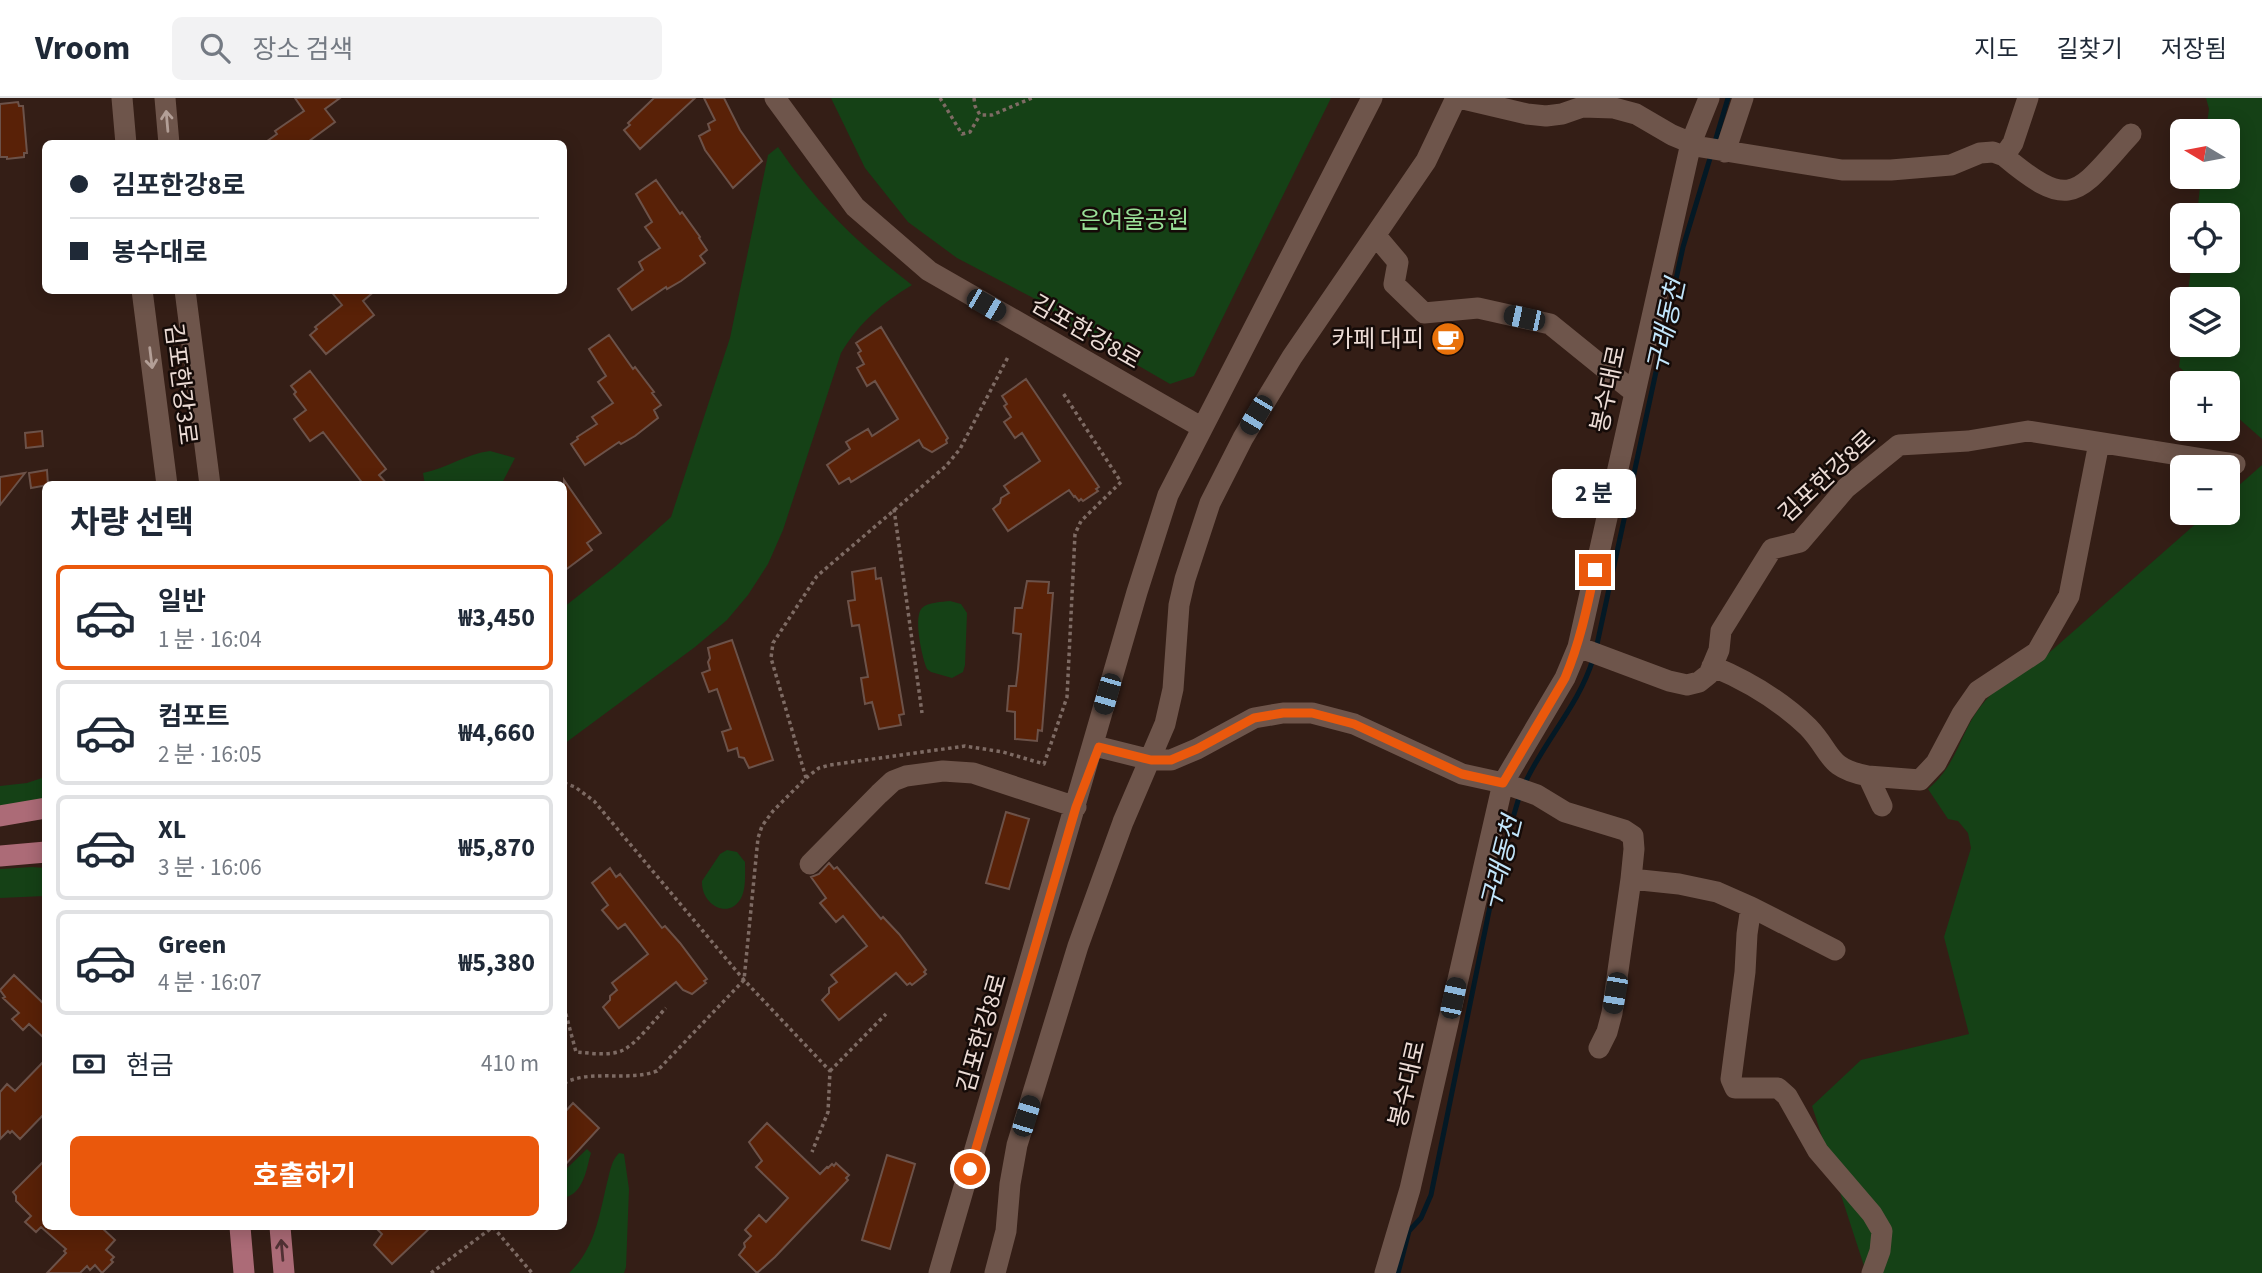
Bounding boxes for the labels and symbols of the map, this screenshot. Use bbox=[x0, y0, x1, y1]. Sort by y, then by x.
one-way arrow bbox=[160, 110, 173, 133]
north arrow bbox=[2170, 119, 2240, 189]
park label: 은여울공원 bbox=[1079, 203, 1189, 238]
water label: 구래동천 bbox=[1638, 272, 1695, 377]
car bbox=[963, 285, 1010, 325]
street label: 김포한강8로 bbox=[1024, 287, 1147, 378]
car bbox=[1502, 303, 1547, 333]
cafe icon: 카페 대피 bbox=[1429, 320, 1467, 358]
street label: 김포한강3로 bbox=[156, 321, 205, 447]
place label: 카페 대피 bbox=[1331, 322, 1424, 357]
street label: 봉수대로 bbox=[1582, 342, 1635, 436]
one-way arrow bbox=[144, 346, 157, 369]
car bbox=[1237, 392, 1276, 438]
street label: 김포한강8로 bbox=[1771, 422, 1884, 531]
callout: 2 분 bbox=[1553, 468, 1637, 518]
route end bbox=[1579, 554, 1611, 586]
car bbox=[1092, 671, 1123, 717]
water label: 구래동천 bbox=[1472, 809, 1532, 914]
street label: 김포한강8로 bbox=[949, 970, 1016, 1097]
car bbox=[1602, 970, 1629, 1016]
car bbox=[1439, 975, 1468, 1021]
street label: 봉수대로 bbox=[1381, 1037, 1434, 1131]
car bbox=[1010, 1093, 1043, 1139]
route start bbox=[954, 1153, 986, 1185]
one-way arrow bbox=[275, 1239, 288, 1262]

